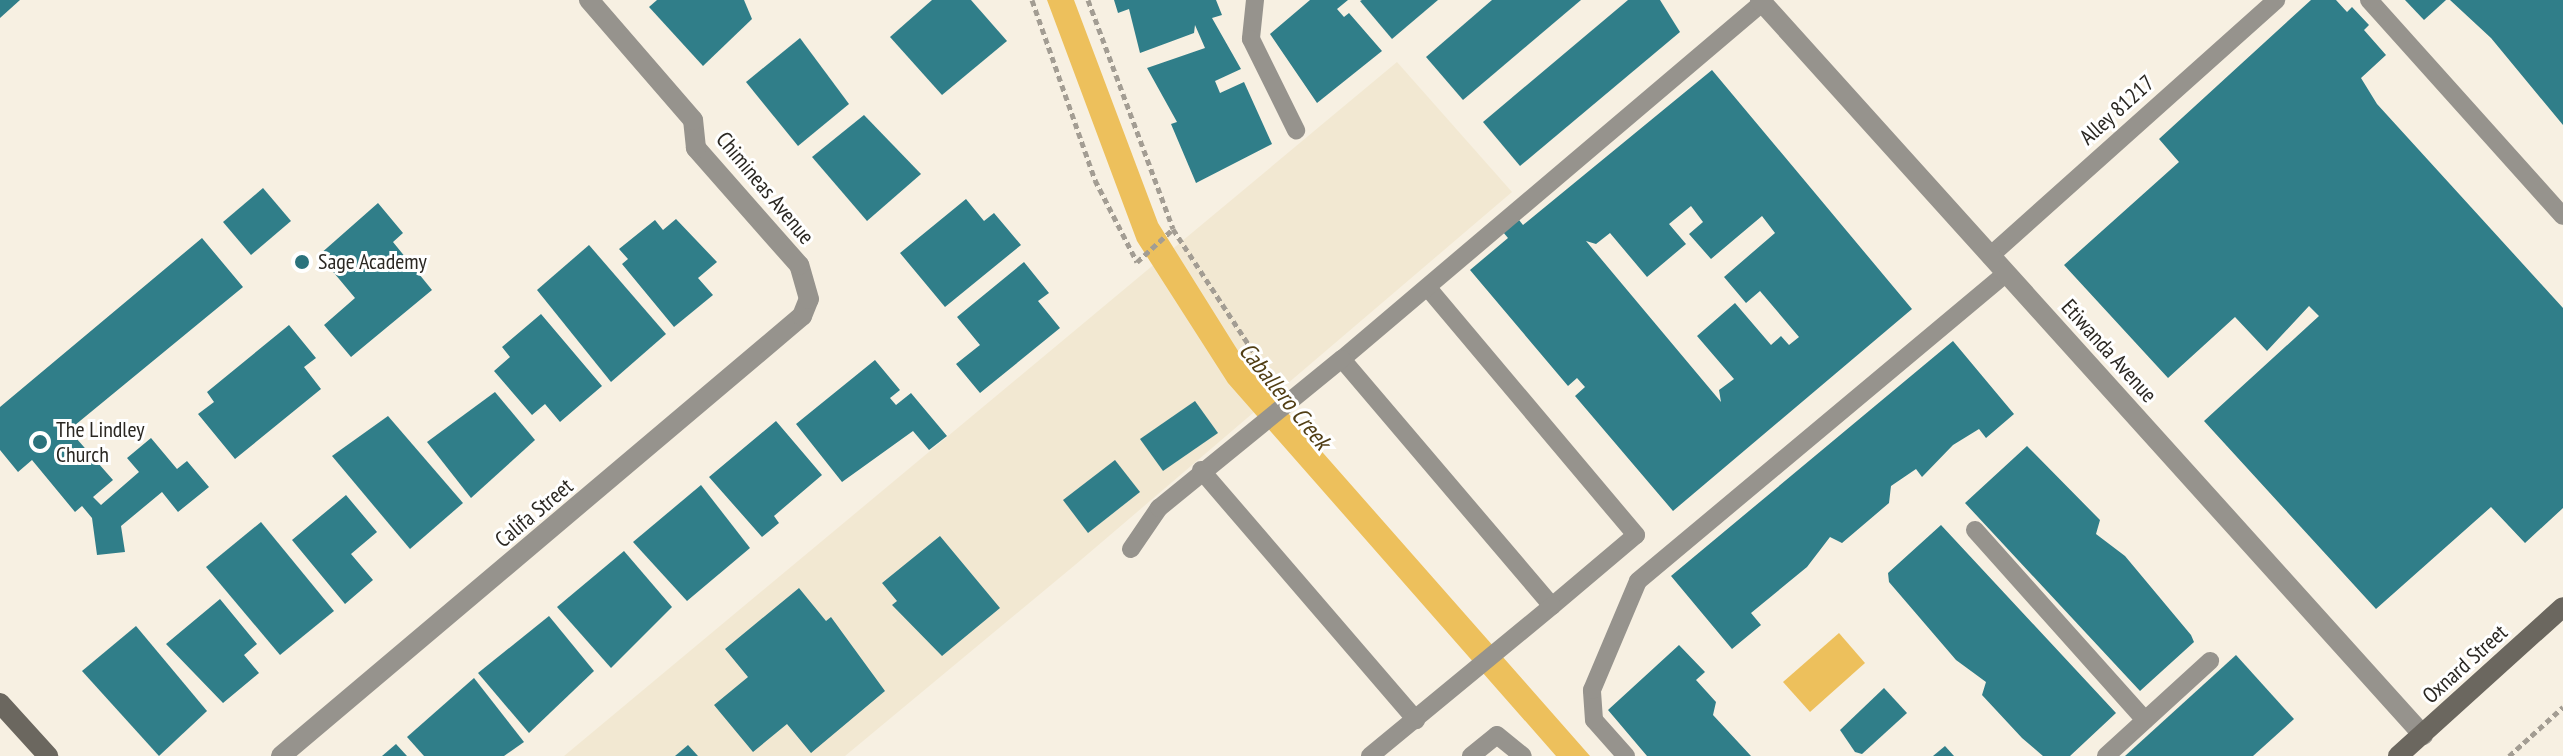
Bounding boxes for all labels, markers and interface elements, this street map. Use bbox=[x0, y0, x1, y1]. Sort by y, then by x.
street label: Alley 81217 bbox=[2074, 69, 2160, 151]
street label: Chimineas Avenue bbox=[710, 126, 820, 250]
place label: Sage Academy bbox=[318, 249, 427, 275]
marker: Sage Academy bbox=[293, 253, 311, 271]
street label: Etiwanda Avenue bbox=[2056, 294, 2162, 408]
water label: Caballero Creek bbox=[1233, 337, 1337, 455]
place label: The Lindley Church bbox=[56, 416, 144, 468]
marker: The Lindley Church bbox=[31, 433, 49, 451]
street label: Califa Street bbox=[490, 473, 578, 553]
street label: Oxnard Street bbox=[2417, 619, 2513, 709]

